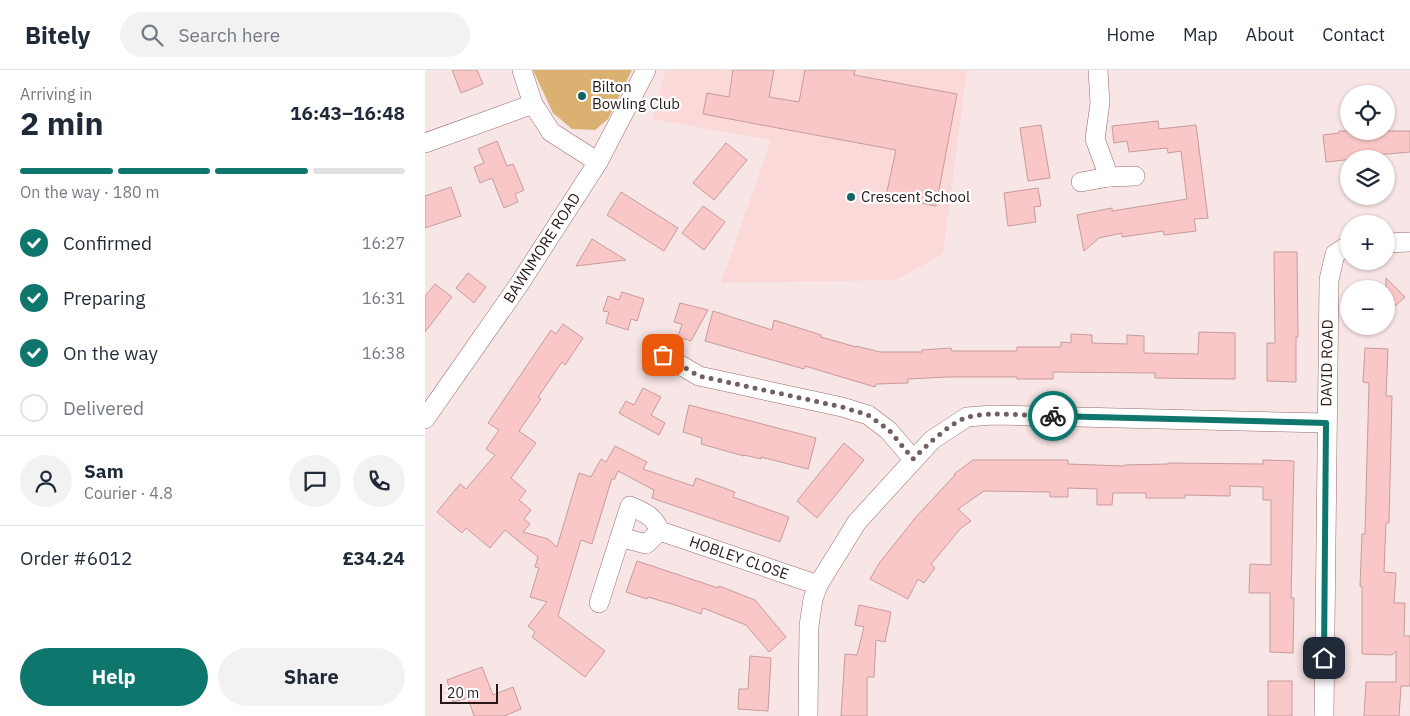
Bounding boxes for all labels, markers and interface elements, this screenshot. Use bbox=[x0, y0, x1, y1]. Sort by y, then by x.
search box bbox=[120, 12, 470, 57]
text: Bitely bbox=[25, 19, 90, 51]
icon: search bbox=[138, 21, 166, 49]
text: Search here bbox=[178, 23, 280, 47]
text: Home bbox=[1107, 23, 1155, 46]
text: Map bbox=[1183, 23, 1218, 46]
text: About bbox=[1246, 23, 1294, 46]
text: Contact bbox=[1322, 23, 1385, 46]
place label: Bilton Bowling Club bbox=[592, 77, 680, 113]
text: Arriving in bbox=[20, 84, 92, 104]
map controls bbox=[1340, 85, 1395, 335]
button: locate bbox=[1340, 85, 1395, 140]
marker: Bilton Bowling Club bbox=[576, 90, 588, 102]
text: 16:43–16:48 bbox=[290, 101, 405, 125]
text: 2 min bbox=[20, 102, 104, 144]
button: layers bbox=[1340, 150, 1395, 205]
text: On the way · 180 m bbox=[20, 182, 159, 202]
place label: Crescent School bbox=[861, 187, 970, 206]
street label: BAWNMORE ROAD bbox=[499, 189, 584, 306]
marker: Crescent School bbox=[845, 191, 857, 203]
button: + bbox=[1340, 215, 1395, 270]
icon: check bbox=[20, 229, 48, 257]
text: Confirmed bbox=[63, 231, 152, 255]
text: 16:27 bbox=[362, 233, 405, 253]
button: − bbox=[1340, 280, 1395, 335]
icon: check bbox=[20, 284, 48, 312]
text: Preparing bbox=[63, 286, 145, 310]
text: 16:31 bbox=[362, 288, 405, 308]
street label: DAVID ROAD bbox=[1316, 319, 1337, 407]
pin bbox=[642, 334, 684, 376]
icon: check bbox=[20, 339, 48, 367]
text: On the way bbox=[63, 341, 158, 365]
icon: bag bbox=[649, 341, 677, 369]
text: 16:38 bbox=[362, 343, 405, 363]
courier bbox=[1028, 391, 1078, 441]
text: Delivered bbox=[63, 396, 144, 420]
icon: bike bbox=[1039, 402, 1067, 430]
button: person bbox=[20, 455, 72, 507]
button: chat bbox=[289, 455, 341, 507]
button: phone bbox=[353, 455, 405, 507]
text: Sam bbox=[84, 459, 124, 483]
text: Courier · 4.8 bbox=[84, 483, 173, 503]
street label: HOBLEY CLOSE bbox=[687, 532, 791, 583]
text: Order #6012 bbox=[20, 546, 132, 570]
text: £34.24 bbox=[342, 546, 405, 570]
pin bbox=[1303, 637, 1345, 679]
icon: home bbox=[1310, 644, 1338, 672]
button: Help bbox=[20, 648, 208, 706]
button: Share bbox=[218, 648, 405, 706]
scale bar bbox=[440, 681, 497, 704]
text: 20 m bbox=[447, 684, 479, 702]

